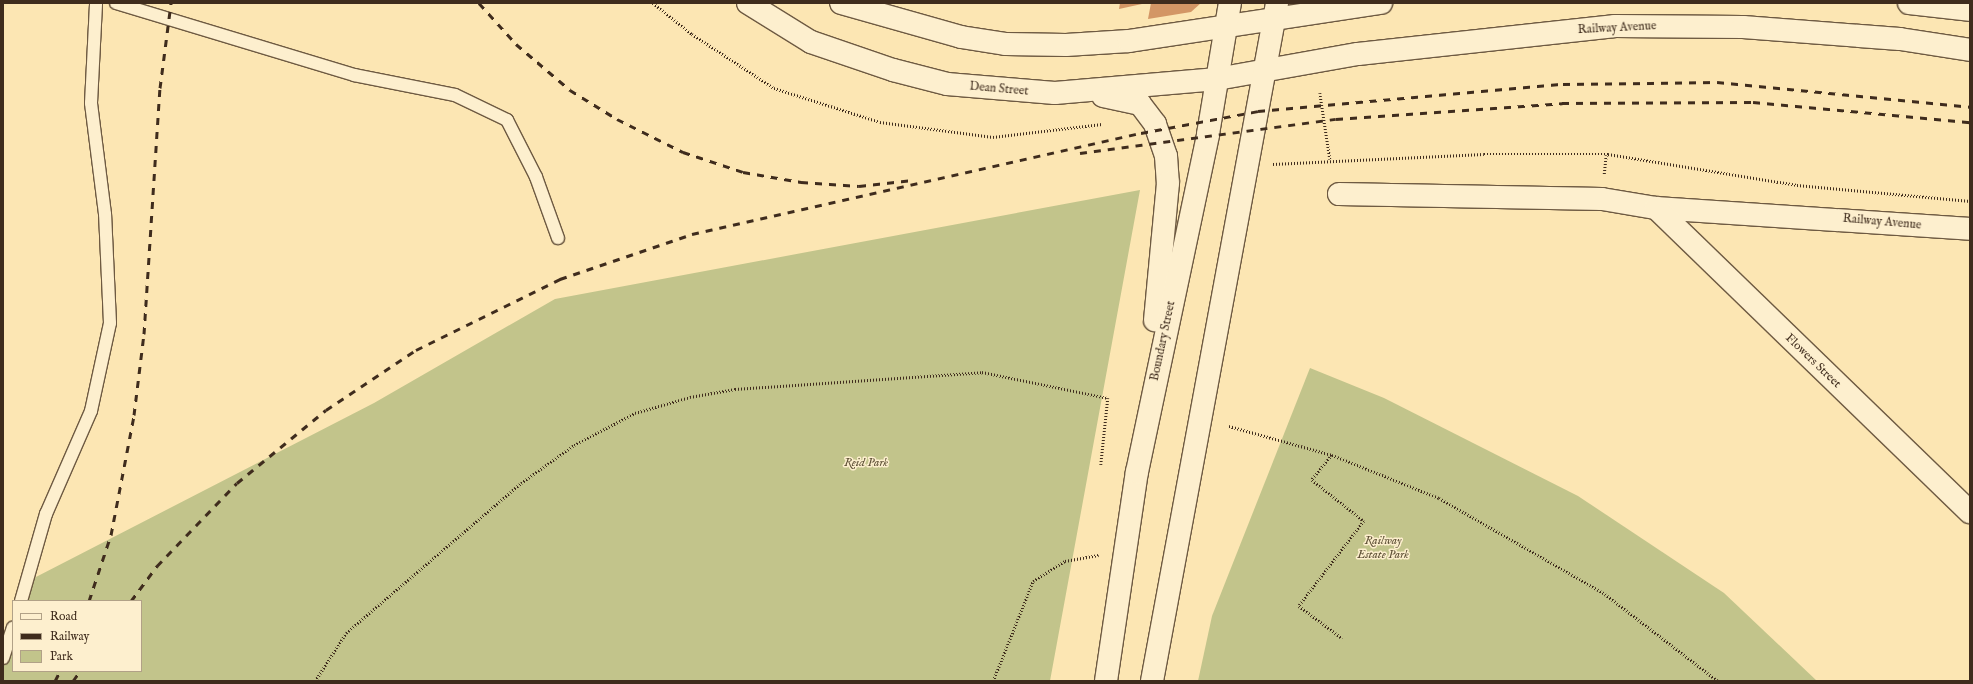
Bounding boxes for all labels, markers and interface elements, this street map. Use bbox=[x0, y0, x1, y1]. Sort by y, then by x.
street label: Railway Avenue bbox=[1577, 19, 1657, 37]
street label: Dean Street bbox=[969, 79, 1029, 99]
street label: Railway Avenue bbox=[1842, 211, 1922, 233]
street label: Boundary Street bbox=[1148, 300, 1178, 382]
street label: Flowers Street bbox=[1782, 331, 1844, 391]
park label: Reid Park bbox=[844, 456, 888, 470]
park label: Railway Estate Park bbox=[1357, 534, 1409, 562]
legend bbox=[12, 600, 142, 672]
text: Road bbox=[50, 609, 77, 624]
text: Railway bbox=[50, 629, 89, 644]
text: Park bbox=[50, 649, 73, 664]

